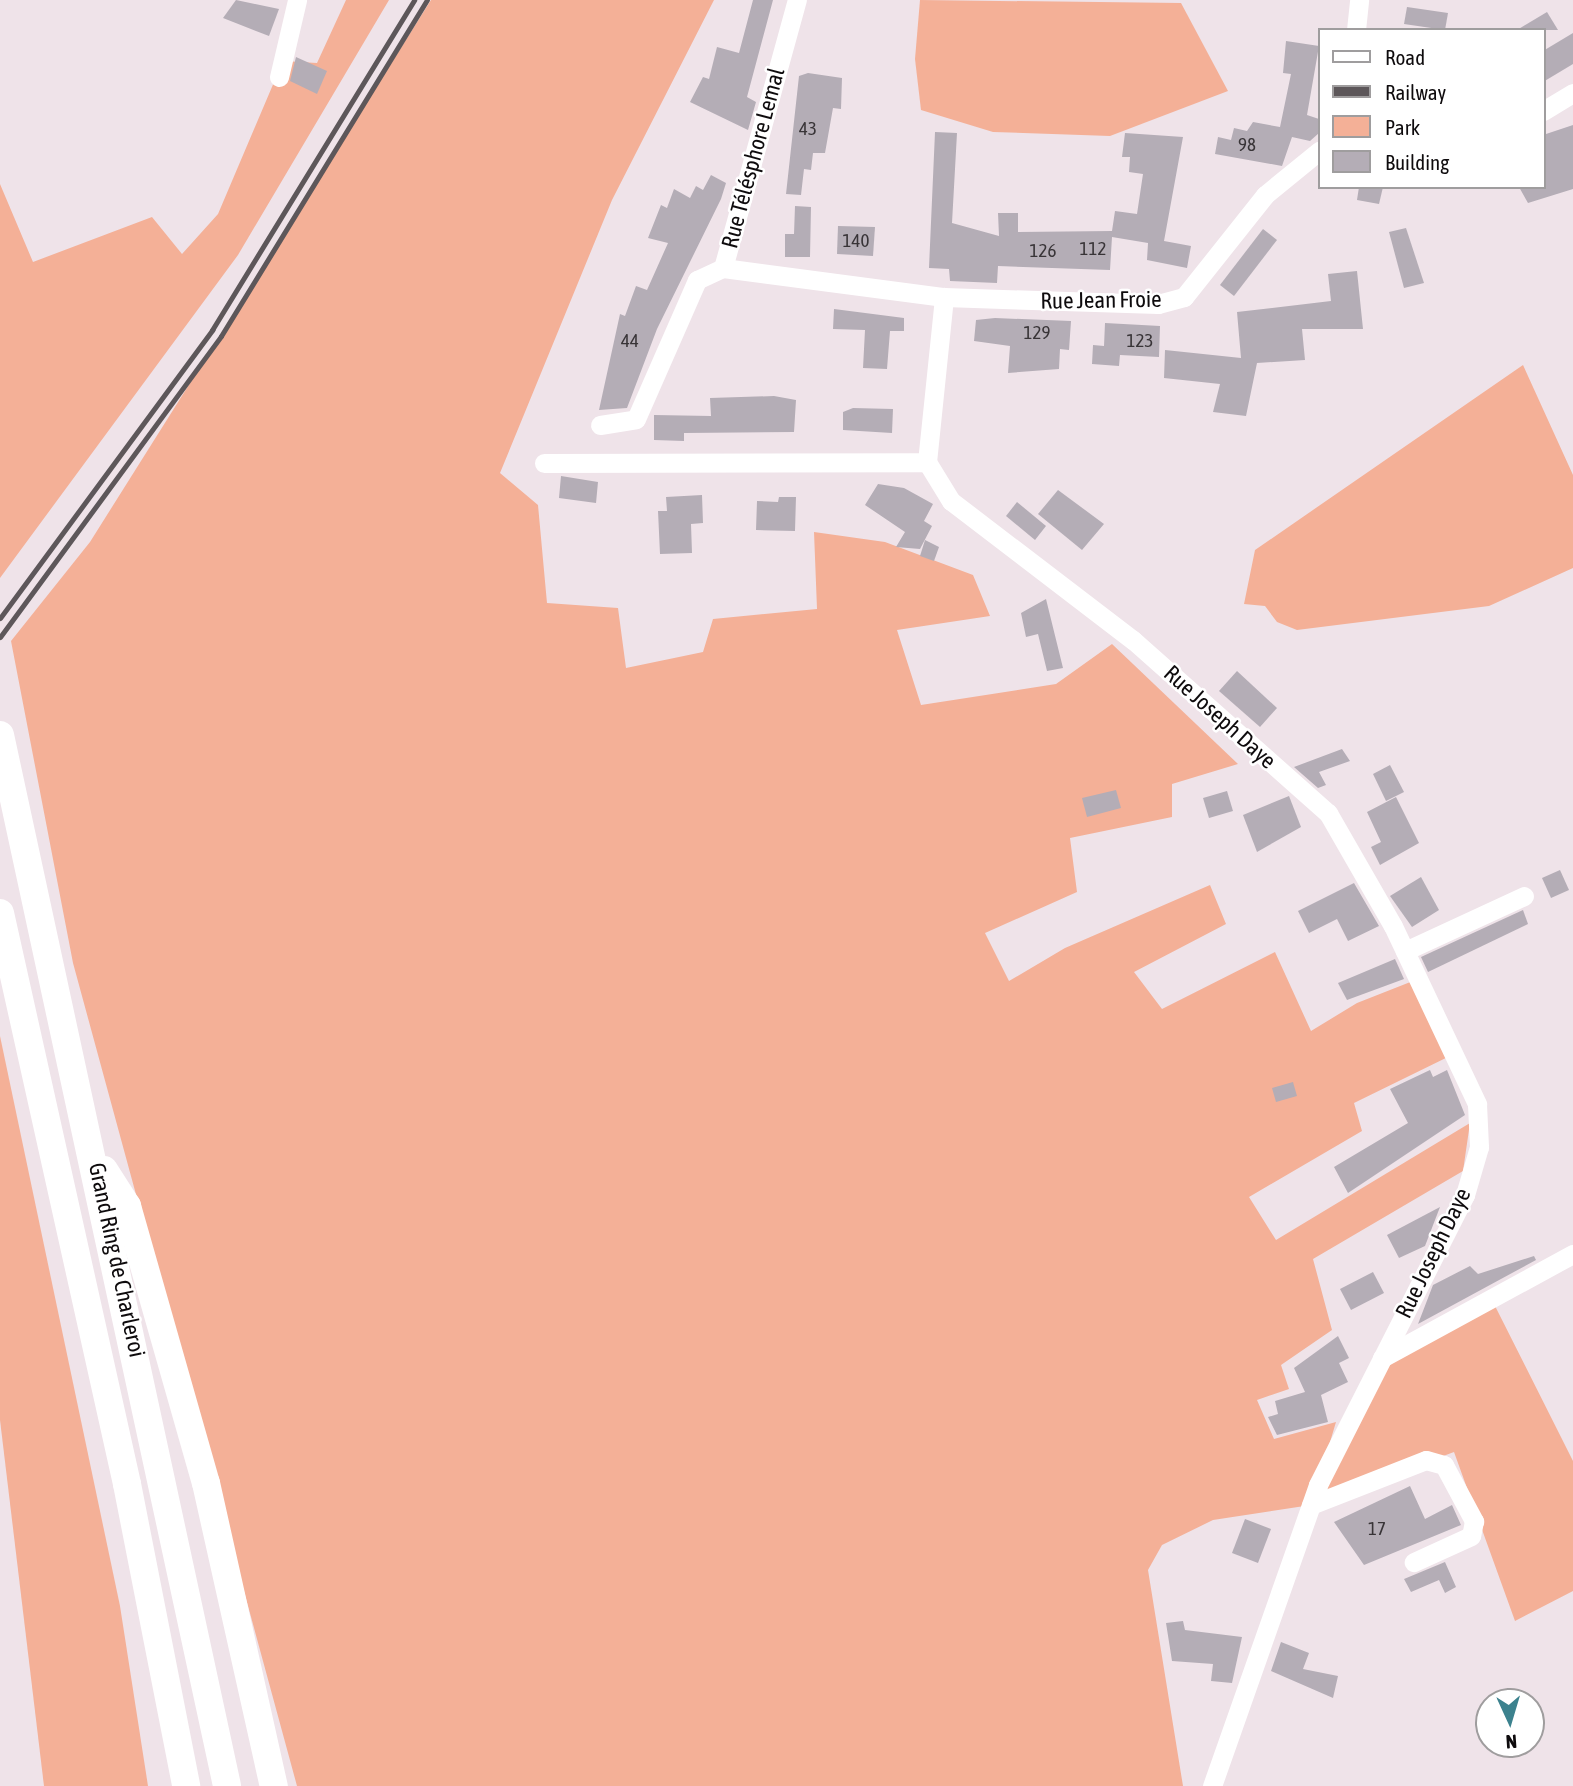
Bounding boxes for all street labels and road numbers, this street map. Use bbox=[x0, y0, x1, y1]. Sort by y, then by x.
street label: Rue Télésphore Lemal bbox=[716, 65, 790, 251]
street label: Rue Jean Froie bbox=[1040, 285, 1162, 315]
street label: Rue Joseph Daye bbox=[1158, 659, 1282, 775]
street label: Grand Ring de Charleroi bbox=[83, 1160, 151, 1360]
street label: Rue Joseph Daye bbox=[1390, 1183, 1476, 1323]

